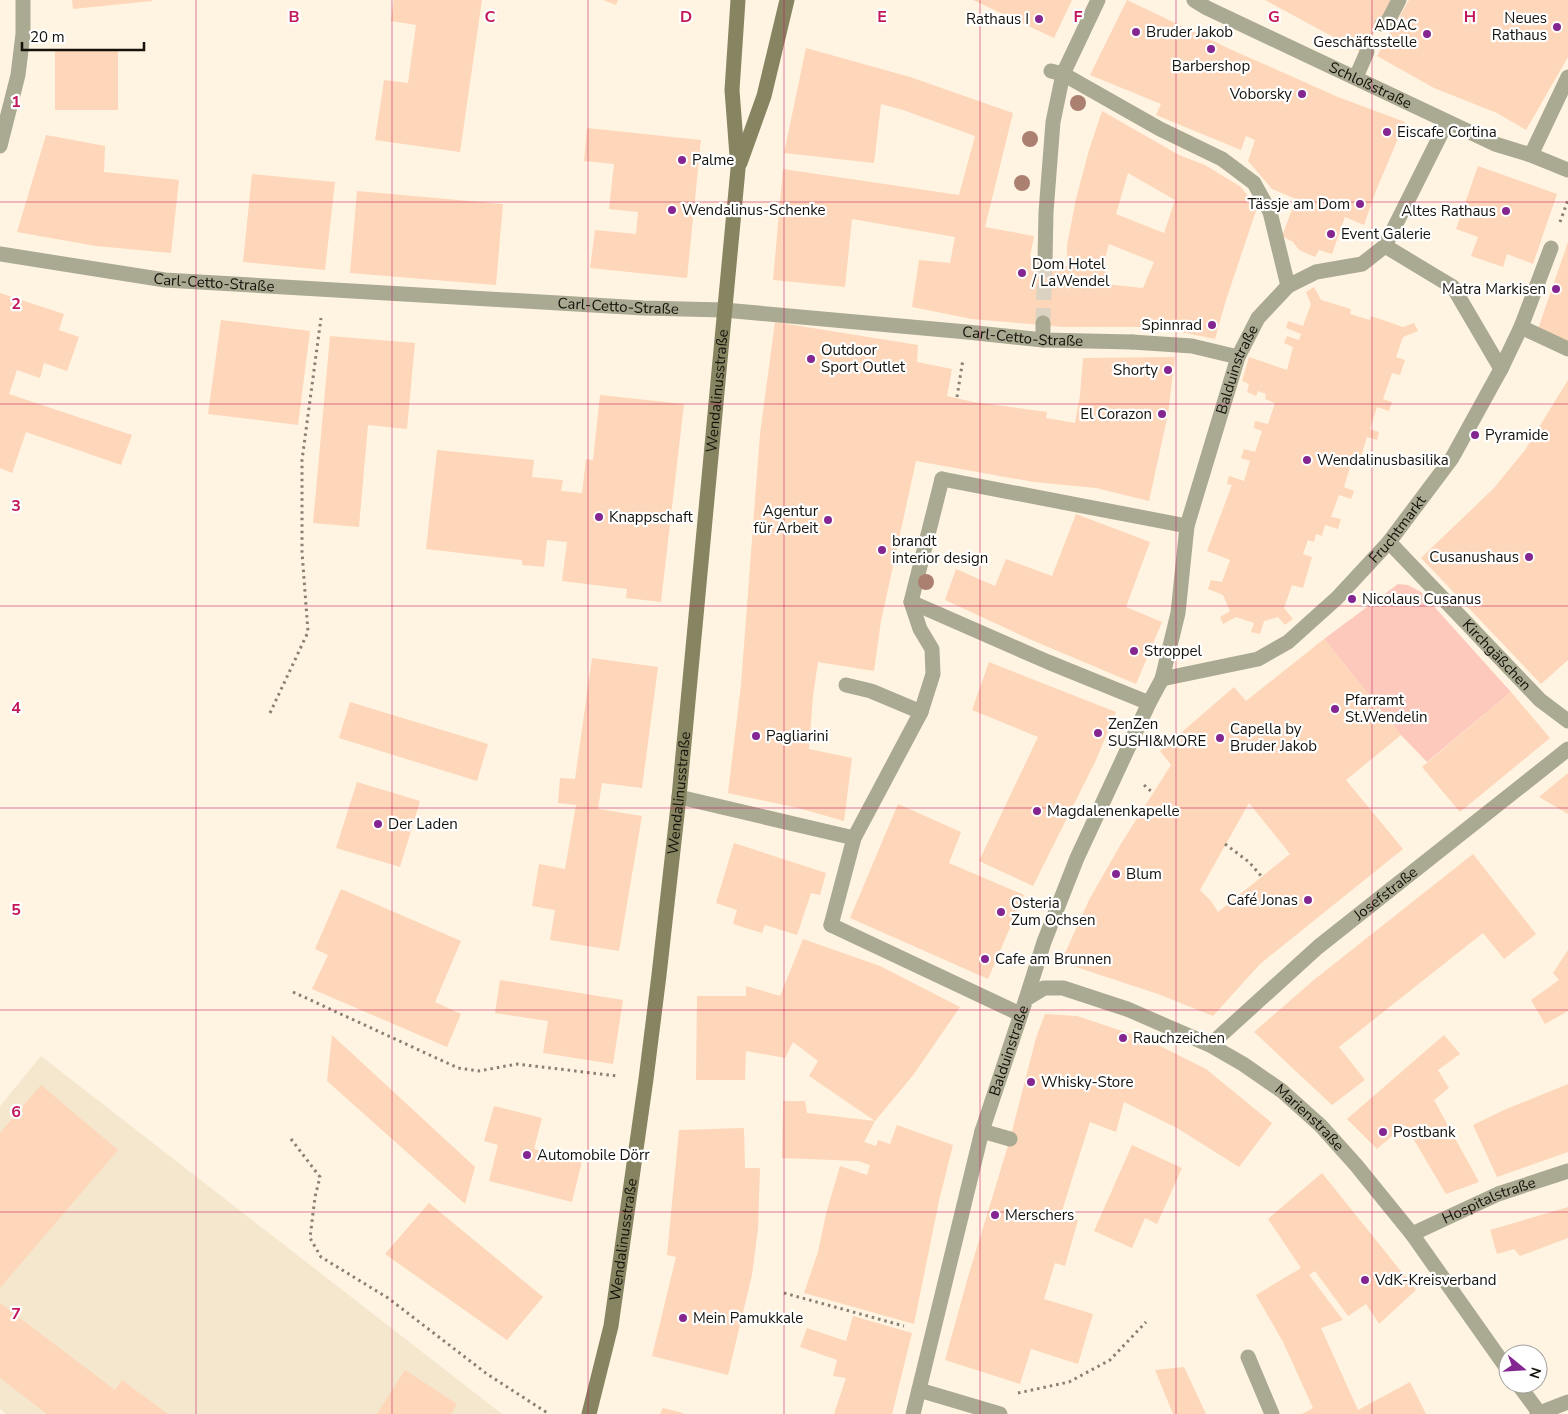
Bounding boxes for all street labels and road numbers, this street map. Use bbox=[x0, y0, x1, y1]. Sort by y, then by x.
street label: Schloßstraße bbox=[1326, 57, 1415, 113]
street label: Carl-Cetto-Straße bbox=[152, 268, 275, 296]
street label: Carl-Cetto-Straße bbox=[557, 293, 679, 319]
street label: Balduinstraße bbox=[1211, 321, 1263, 417]
street label: Carl-Cetto-Straße bbox=[961, 322, 1083, 351]
street label: Wendalinusstraße bbox=[701, 328, 733, 453]
street label: Fruchtmarkt bbox=[1364, 491, 1431, 568]
street label: Kirchgäßchen bbox=[1458, 615, 1536, 695]
street label: Wendalinusstraße bbox=[663, 731, 695, 856]
street label: Josefstraße bbox=[1349, 862, 1422, 926]
street label: Balduinstraße bbox=[984, 1003, 1033, 1099]
street label: Marienstraße bbox=[1271, 1079, 1349, 1155]
street label: Hospitalstraße bbox=[1439, 1172, 1538, 1229]
street label: Wendalinusstraße bbox=[605, 1177, 642, 1302]

